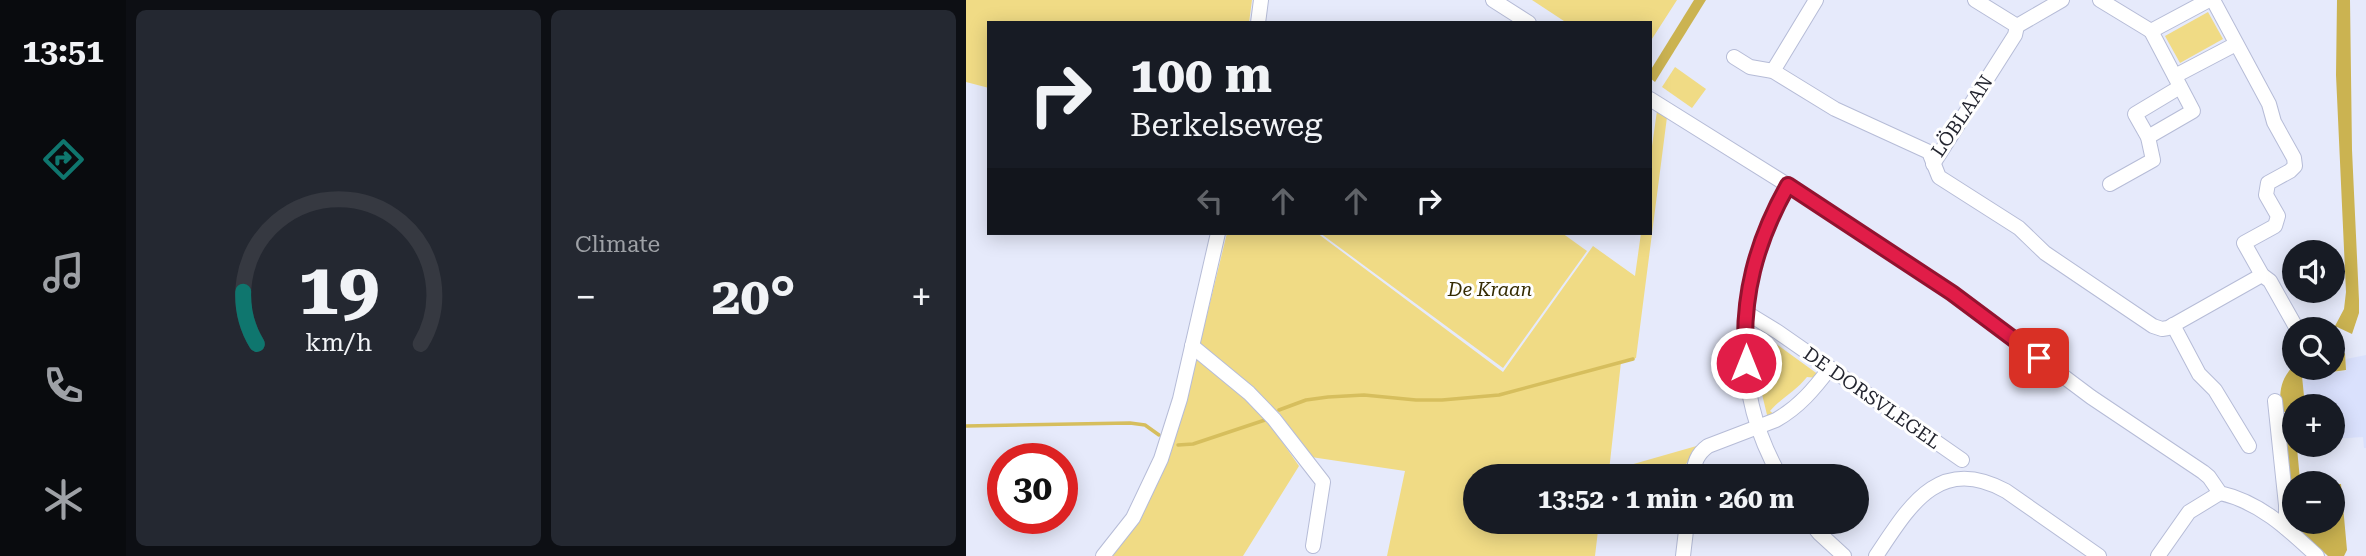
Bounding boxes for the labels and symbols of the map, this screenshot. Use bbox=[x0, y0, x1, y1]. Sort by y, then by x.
street label: LÖBLAAN bbox=[1926, 71, 1998, 161]
park label: De Kraan bbox=[1447, 278, 1532, 301]
position arrow bbox=[1709, 326, 1783, 400]
pin bbox=[2009, 328, 2069, 388]
street label: DE DORSVLEGEL bbox=[1799, 342, 1945, 454]
speed limit sign: 30 bbox=[987, 443, 1078, 534]

